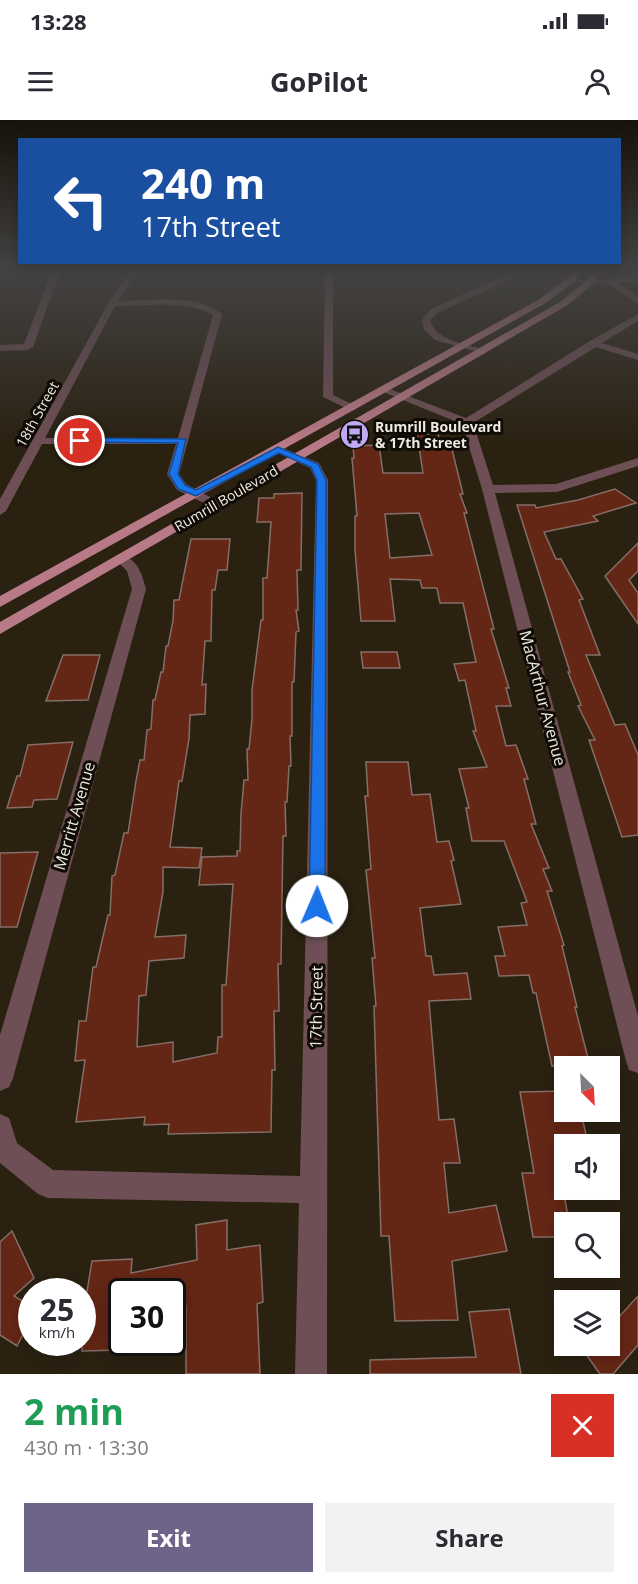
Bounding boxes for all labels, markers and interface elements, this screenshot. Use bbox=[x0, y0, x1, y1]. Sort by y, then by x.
text: 13:28 bbox=[30, 6, 87, 36]
text: GoPilot bbox=[270, 63, 368, 100]
icon: menu bbox=[24, 65, 57, 98]
icon: person bbox=[581, 65, 614, 98]
text: 240 m bbox=[141, 154, 265, 211]
icon: left bbox=[42, 162, 120, 240]
text: 17th Street bbox=[141, 208, 280, 245]
street label: 18th Street bbox=[11, 378, 63, 450]
pin bbox=[54, 415, 105, 466]
place label: Rumrill Boulevard & 17th Street bbox=[375, 417, 501, 452]
bus stop icon: Rumrill Boulevard & 17th Street bbox=[338, 418, 370, 450]
icon: arrive bbox=[63, 424, 96, 457]
street label: Rumrill Boulevard bbox=[171, 461, 281, 535]
street label: MacArthur Avenue bbox=[514, 628, 572, 768]
street label: Merritt Avenue bbox=[48, 759, 100, 873]
position arrow bbox=[285, 874, 349, 938]
street label: 17th Street bbox=[304, 965, 328, 1049]
north arrow bbox=[554, 1056, 620, 1122]
map controls bbox=[554, 1056, 620, 1356]
button: sound bbox=[554, 1134, 620, 1200]
button: search bbox=[554, 1212, 620, 1278]
speed limit sign: 30 bbox=[108, 1278, 186, 1356]
text: 25 bbox=[40, 1289, 74, 1330]
button: layers bbox=[554, 1290, 620, 1356]
text: km/h bbox=[39, 1322, 75, 1342]
text: 2 min bbox=[24, 1387, 124, 1436]
button: close bbox=[551, 1394, 614, 1457]
text: 430 m · 13:30 bbox=[24, 1434, 149, 1461]
button: Exit bbox=[24, 1503, 313, 1572]
button: Share bbox=[325, 1503, 614, 1572]

